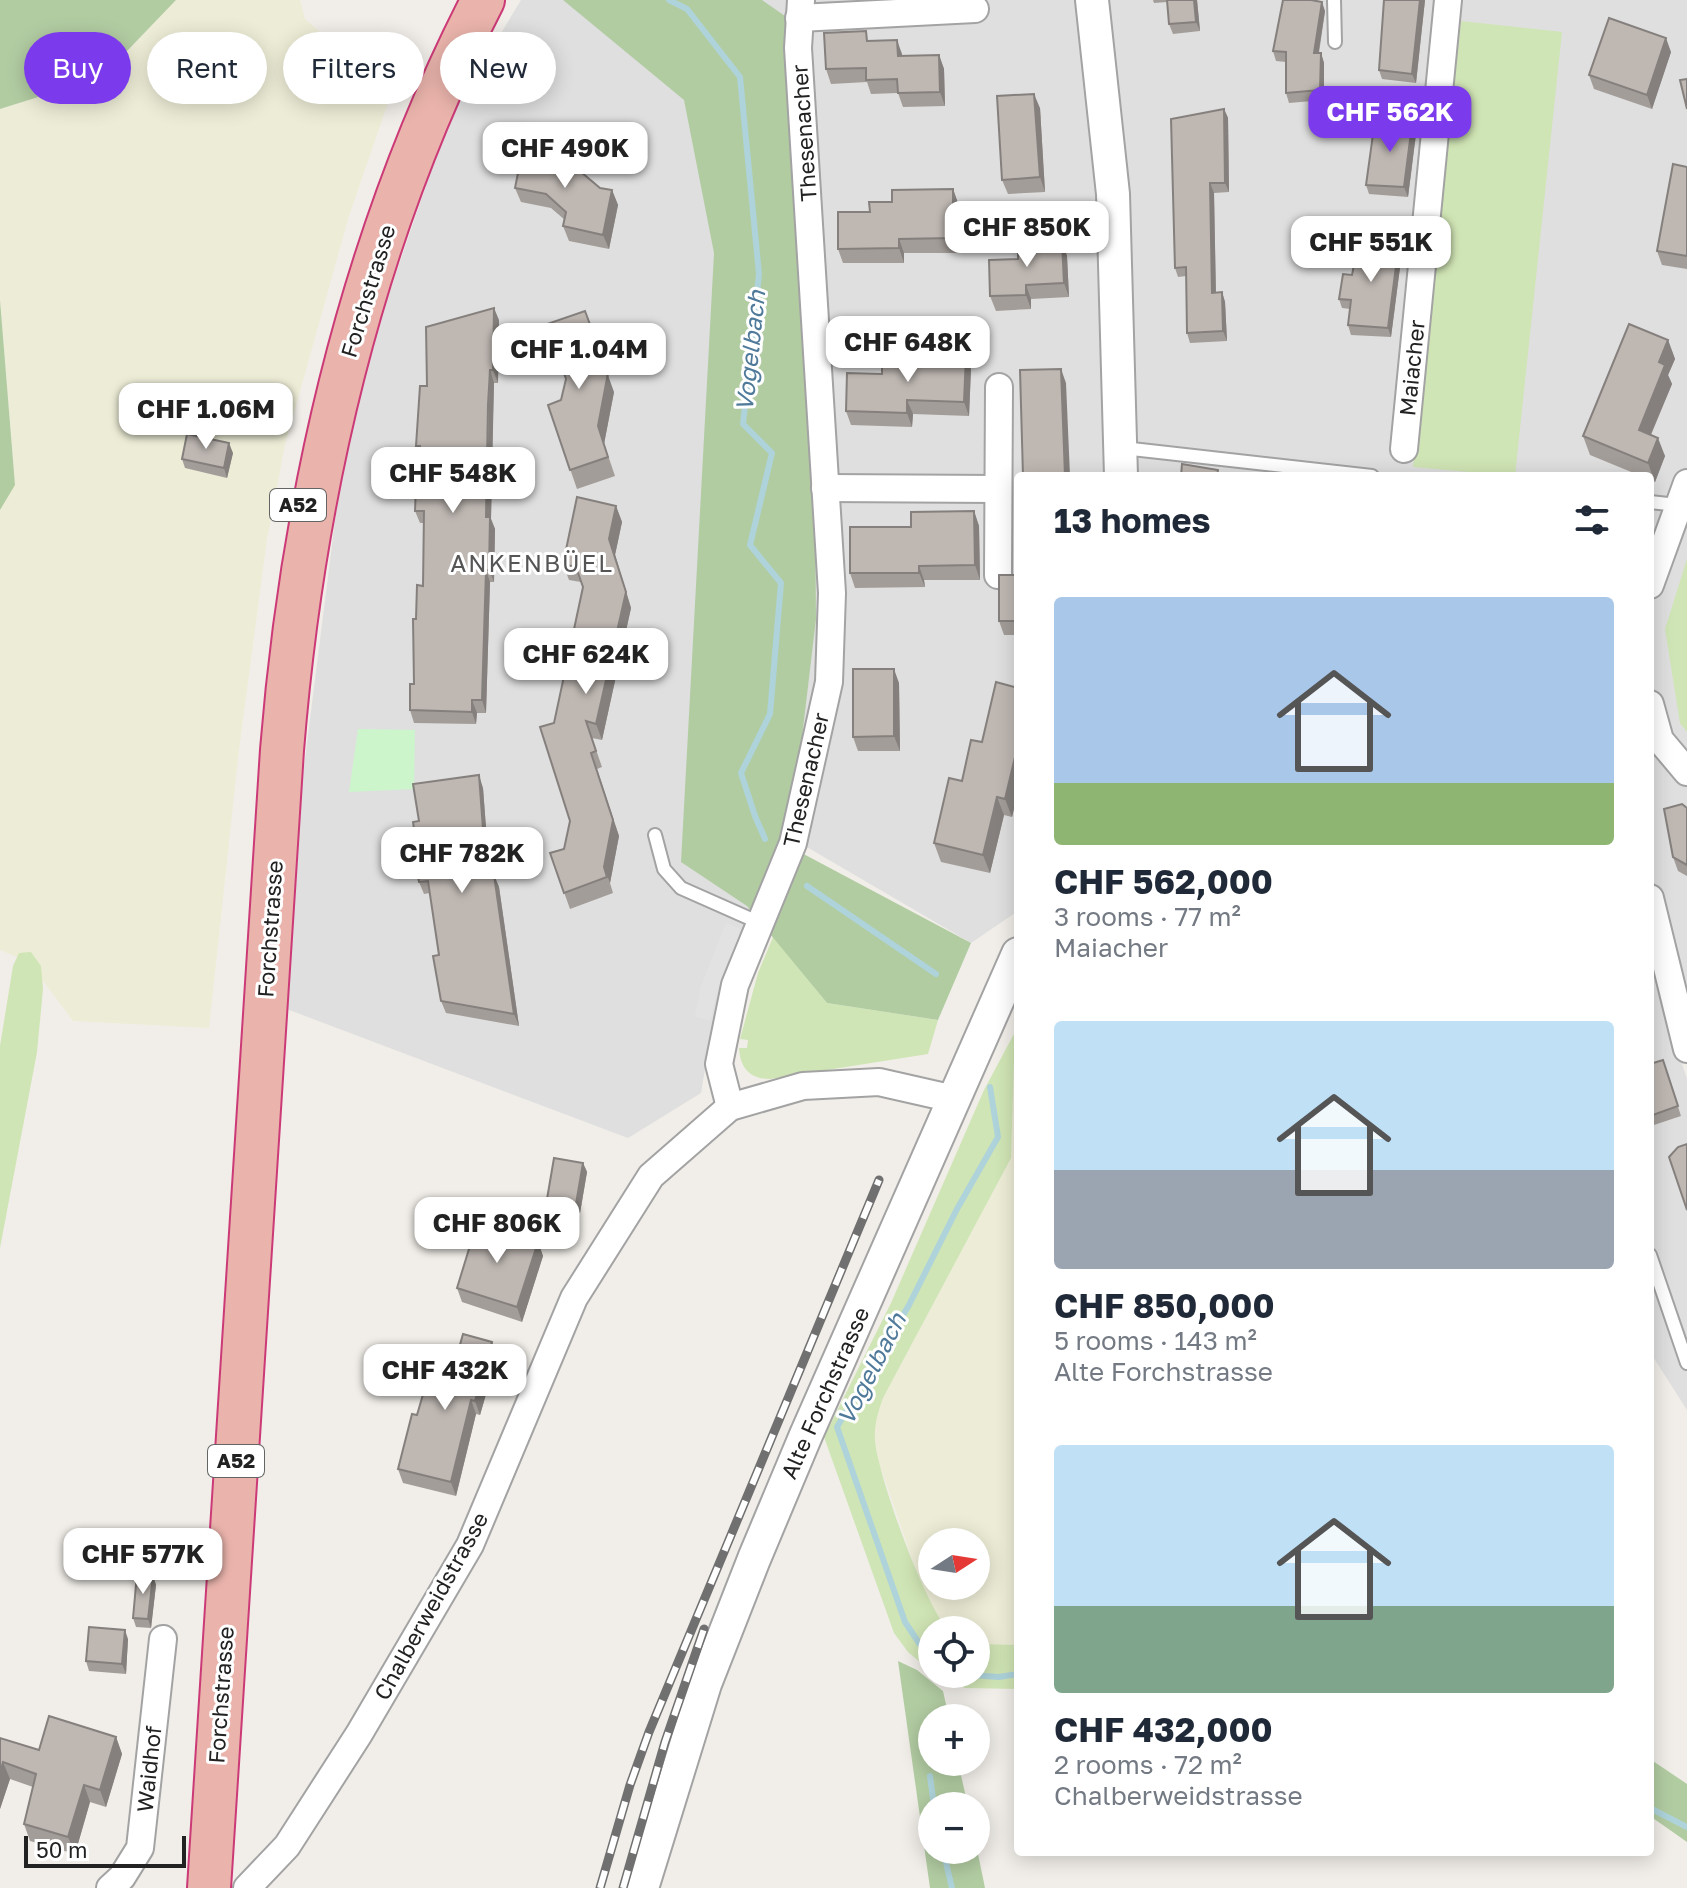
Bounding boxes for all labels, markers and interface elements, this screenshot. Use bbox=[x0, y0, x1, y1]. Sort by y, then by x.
chip: Buy bbox=[24, 32, 131, 104]
chip: Rent bbox=[147, 32, 267, 104]
chip: Filters bbox=[283, 32, 424, 104]
chip: New bbox=[440, 32, 556, 104]
street label: Thesenacher bbox=[785, 63, 822, 202]
pin: CHF 562K bbox=[1307, 86, 1473, 154]
text: CHF 562K bbox=[1326, 96, 1454, 127]
pin: CHF 490K bbox=[482, 122, 648, 190]
text: CHF 490K bbox=[501, 132, 629, 163]
pin: CHF 850K bbox=[944, 201, 1110, 269]
text: CHF 850K bbox=[963, 211, 1091, 242]
pin: CHF 551K bbox=[1288, 216, 1454, 284]
street label: Forchstrasse bbox=[335, 221, 401, 360]
text: CHF 551K bbox=[1309, 226, 1433, 257]
water label: Vogelbach bbox=[729, 288, 771, 413]
pin: CHF 648K bbox=[825, 316, 991, 384]
street label: Maiacher bbox=[1393, 318, 1430, 417]
pin: CHF 1.04M bbox=[487, 323, 671, 391]
text: CHF 648K bbox=[844, 326, 972, 357]
text: CHF 1.04M bbox=[510, 333, 648, 364]
pin: CHF 1.06M bbox=[114, 383, 298, 451]
text: CHF 1.06M bbox=[137, 393, 275, 424]
pin: CHF 548K bbox=[370, 447, 536, 515]
text: CHF 548K bbox=[389, 457, 517, 488]
road number: A52 bbox=[270, 489, 326, 521]
icon: filters bbox=[1570, 498, 1614, 542]
text: 13 homes bbox=[1054, 500, 1211, 540]
district label: ANKENBÜEL bbox=[450, 548, 614, 577]
pin: CHF 624K bbox=[503, 628, 669, 696]
text: CHF 624K bbox=[522, 638, 650, 669]
icon: home bbox=[1262, 649, 1406, 793]
street label: Thesenacher bbox=[777, 710, 834, 850]
pin: CHF 782K bbox=[379, 827, 545, 895]
text: CHF 782K bbox=[399, 837, 525, 868]
street label: Forchstrasse bbox=[251, 860, 288, 998]
text: CHF 562,000 bbox=[1054, 861, 1273, 901]
text: 3 rooms · 77 m² bbox=[1054, 901, 1241, 932]
text: Maiacher bbox=[1054, 932, 1168, 963]
icon: home bbox=[1262, 1073, 1406, 1217]
pin: CHF 806K bbox=[414, 1197, 580, 1265]
text: CHF 806K bbox=[432, 1207, 562, 1238]
text: CHF 850,000 bbox=[1054, 1285, 1275, 1325]
street label: Alte Forchstrasse bbox=[775, 1303, 875, 1483]
water label: Vogelbach bbox=[830, 1306, 913, 1430]
text: 5 rooms · 143 m² bbox=[1054, 1325, 1257, 1356]
pin: CHF 432K bbox=[362, 1344, 528, 1412]
text: CHF 432K bbox=[381, 1354, 509, 1385]
text: Alte Forchstrasse bbox=[1054, 1356, 1273, 1387]
road number: A52 bbox=[208, 1445, 264, 1477]
icon: home bbox=[1262, 1497, 1406, 1641]
street label: Chalberweidstrasse bbox=[368, 1507, 493, 1704]
pin: CHF 577K bbox=[60, 1528, 226, 1596]
north arrow bbox=[918, 1528, 990, 1600]
map controls bbox=[918, 1528, 990, 1864]
text: CHF 577K bbox=[81, 1538, 205, 1569]
button: locate bbox=[918, 1616, 990, 1688]
street label: Forchstrasse bbox=[202, 1626, 239, 1764]
button: + bbox=[918, 1704, 990, 1776]
text: CHF 432,000 bbox=[1054, 1709, 1273, 1749]
street label: Waidhof bbox=[131, 1724, 166, 1813]
text: 2 rooms · 72 m² bbox=[1054, 1749, 1242, 1780]
text: Chalberweidstrasse bbox=[1054, 1780, 1303, 1811]
button: − bbox=[918, 1792, 990, 1864]
scale bar bbox=[24, 1832, 186, 1868]
text: 50 m bbox=[36, 1836, 87, 1863]

